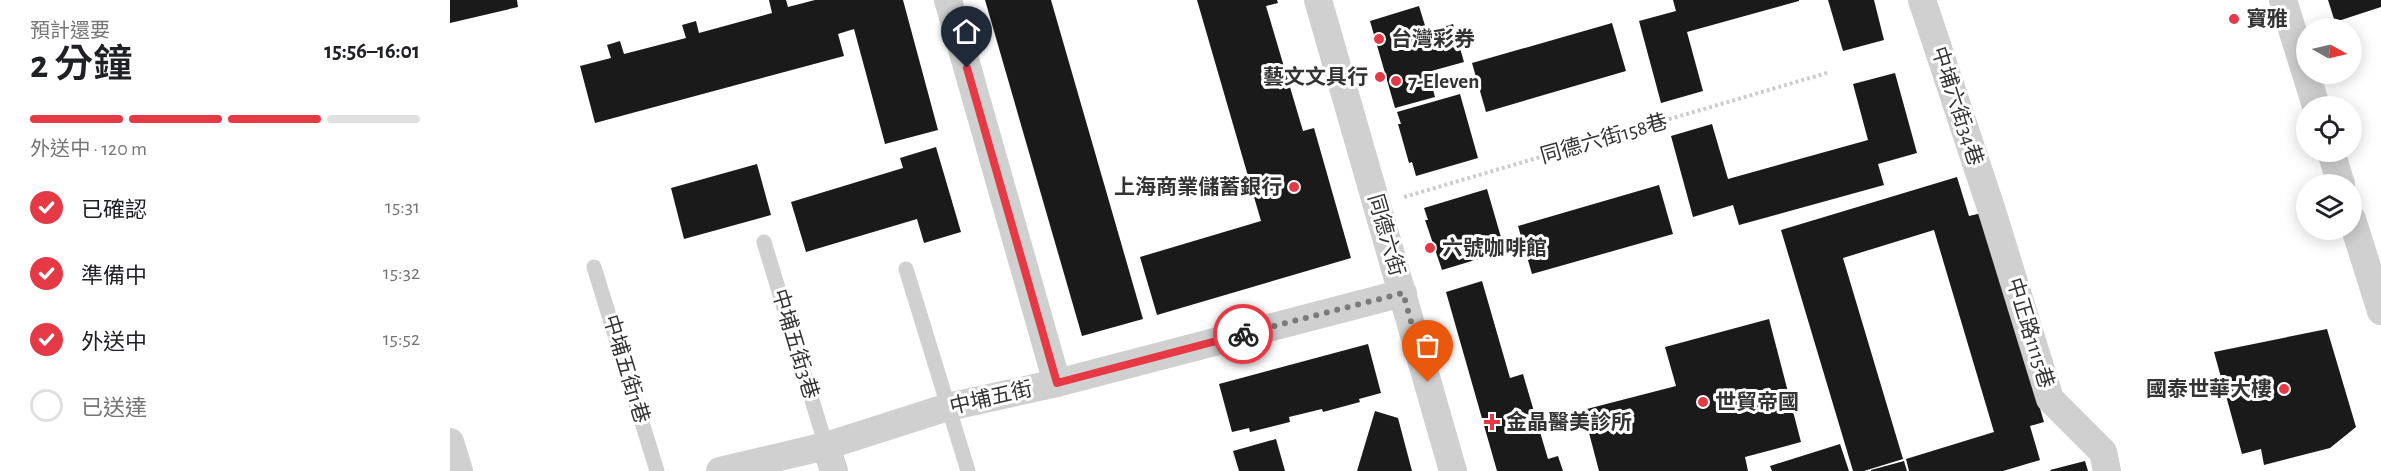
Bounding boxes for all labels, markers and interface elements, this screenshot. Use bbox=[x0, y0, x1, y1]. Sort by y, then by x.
pin bbox=[941, 6, 992, 68]
place label: 寶雅 bbox=[2246, 7, 2288, 30]
marker: 寶雅 bbox=[2227, 12, 2241, 26]
icon: home bbox=[950, 15, 983, 48]
north arrow bbox=[2296, 18, 2362, 84]
map controls bbox=[2296, 18, 2362, 240]
text: 預計還要 bbox=[30, 21, 110, 41]
place label: 台灣彩券 bbox=[1391, 27, 1475, 50]
marker: 台灣彩券 bbox=[1372, 32, 1386, 46]
text: 15:56–16:01 bbox=[324, 40, 420, 62]
street label: 中埔六街34巷 bbox=[1928, 44, 1987, 168]
text: 2 分鐘 bbox=[30, 46, 132, 85]
place label: 藝文文具行 bbox=[1263, 65, 1368, 88]
marker: 藝文文具行 bbox=[1373, 70, 1387, 84]
place label: 7-Eleven bbox=[1408, 71, 1479, 92]
marker: 7-Eleven bbox=[1389, 74, 1403, 88]
button: locate bbox=[2296, 96, 2362, 162]
street label: 同德六街158巷 bbox=[1538, 110, 1670, 167]
text: 外送中 · 120 m bbox=[30, 139, 147, 159]
button: layers bbox=[2296, 174, 2362, 240]
place label: 上海商業儲蓄銀行 bbox=[1114, 175, 1282, 198]
marker: 上海商業儲蓄銀行 bbox=[1287, 180, 1301, 194]
icon: check bbox=[30, 191, 63, 224]
street label: 同德六街 bbox=[1364, 191, 1409, 278]
text: 15:31 bbox=[385, 197, 420, 217]
text: 已確認 bbox=[81, 199, 147, 221]
place label: 六號咖啡館 bbox=[1442, 236, 1547, 259]
marker: 六號咖啡館 bbox=[1423, 241, 1437, 255]
icon: check bbox=[30, 257, 63, 290]
text: 15:32 bbox=[383, 263, 420, 283]
text: 準備中 bbox=[81, 265, 147, 287]
street label: 中正路1115巷 bbox=[2003, 275, 2058, 391]
street label: 中埔五街3巷 bbox=[768, 286, 823, 401]
courier bbox=[1213, 304, 1273, 364]
street label: 中埔五街1巷 bbox=[600, 312, 653, 426]
icon: bike bbox=[1227, 318, 1260, 351]
pin bbox=[1402, 320, 1453, 382]
icon: check bbox=[30, 323, 63, 356]
text: 15:52 bbox=[383, 329, 420, 349]
icon: bag bbox=[1411, 329, 1444, 362]
text: 外送中 bbox=[81, 331, 147, 353]
street label: 中埔五街 bbox=[947, 377, 1034, 418]
place label: 國泰世華大樓 bbox=[2146, 377, 2272, 400]
marker: 國泰世華大樓 bbox=[2277, 382, 2291, 396]
place label: 世貿帝國 bbox=[1715, 390, 1799, 413]
marker: 世貿帝國 bbox=[1696, 395, 1710, 409]
text: 已送達 bbox=[81, 397, 147, 419]
place label: 金晶醫美診所 bbox=[1506, 410, 1632, 433]
marker: 金晶醫美診所 bbox=[1483, 413, 1501, 431]

